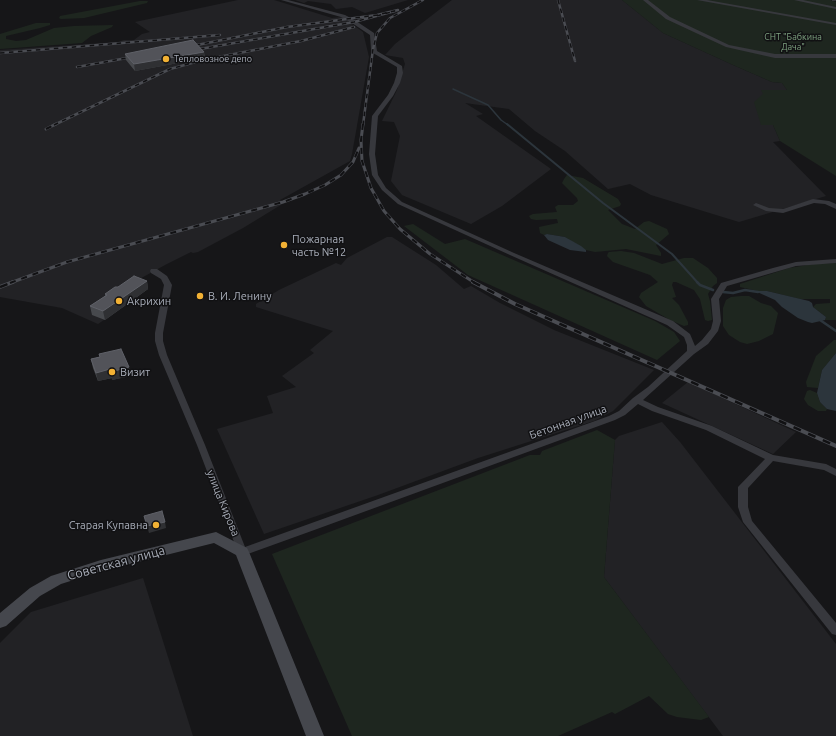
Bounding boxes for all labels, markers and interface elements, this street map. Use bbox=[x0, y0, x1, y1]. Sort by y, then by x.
park label: СНТ "Бабкина Дача" bbox=[764, 32, 822, 53]
marker: Тепловозное депо bbox=[161, 54, 171, 64]
place label: Тепловозное депо bbox=[174, 54, 252, 64]
place label: Пожарная часть №12 bbox=[292, 232, 346, 258]
marker: Пожарная часть №12 bbox=[279, 240, 289, 250]
place label: В. И. Ленину bbox=[208, 289, 271, 303]
marker: В. И. Ленину bbox=[195, 291, 205, 301]
place label: Акрихин bbox=[127, 294, 171, 308]
marker: Акрихин bbox=[114, 296, 124, 306]
place label: Визит bbox=[120, 365, 150, 379]
marker: Визит bbox=[107, 367, 117, 377]
street label: Бетонная улица bbox=[528, 402, 608, 442]
street label: улица Кирова bbox=[204, 468, 242, 538]
place label: Старая Купавна bbox=[69, 518, 148, 532]
marker: Старая Купавна bbox=[151, 520, 161, 530]
street label: Советская улица bbox=[65, 542, 167, 584]

